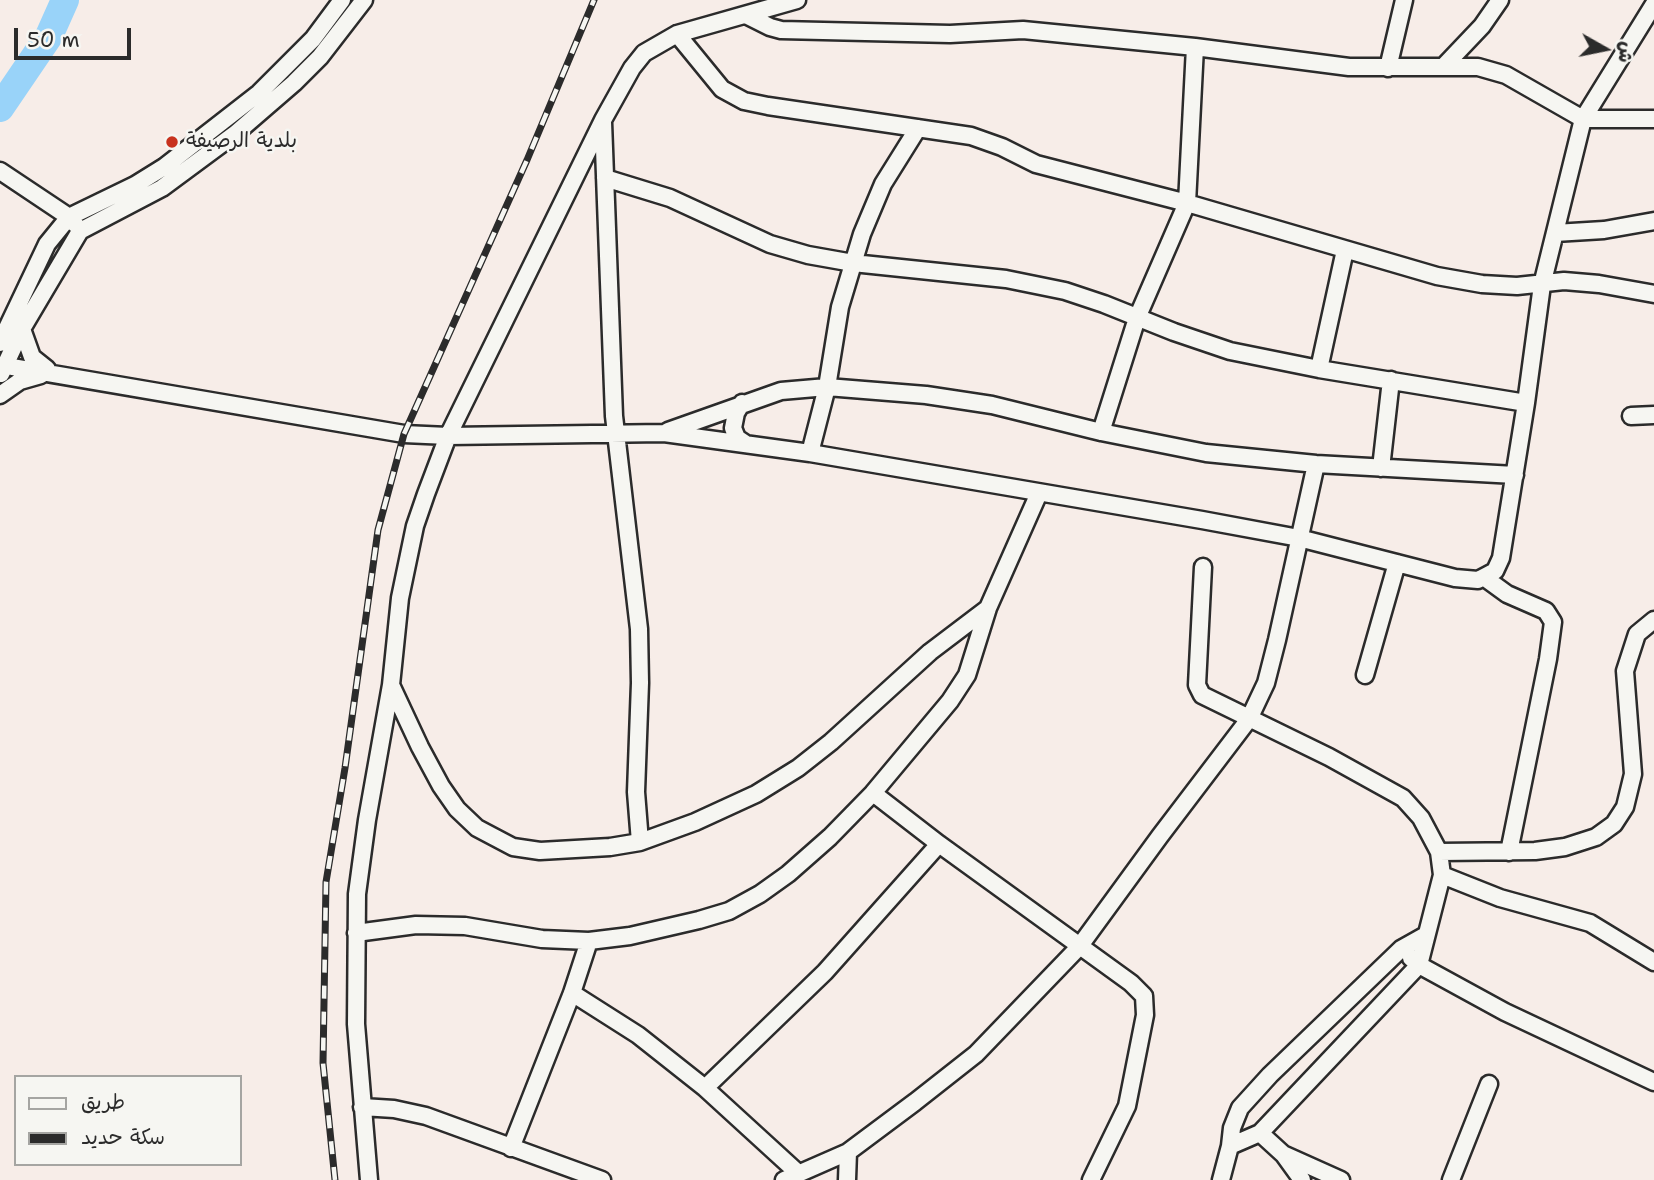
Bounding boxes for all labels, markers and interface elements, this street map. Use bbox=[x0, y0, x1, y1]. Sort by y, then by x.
scale bar bbox=[18, 14, 135, 58]
north arrow bbox=[1570, 14, 1640, 84]
text: 50 m bbox=[27, 26, 80, 54]
text: ش bbox=[1612, 40, 1640, 65]
place label: بلدية الرصيفة bbox=[186, 129, 297, 155]
marker: بلدية الرصيفة bbox=[164, 134, 180, 150]
legend bbox=[14, 1075, 242, 1166]
text: طريق bbox=[81, 1088, 125, 1116]
text: سكة حديد bbox=[81, 1123, 165, 1151]

